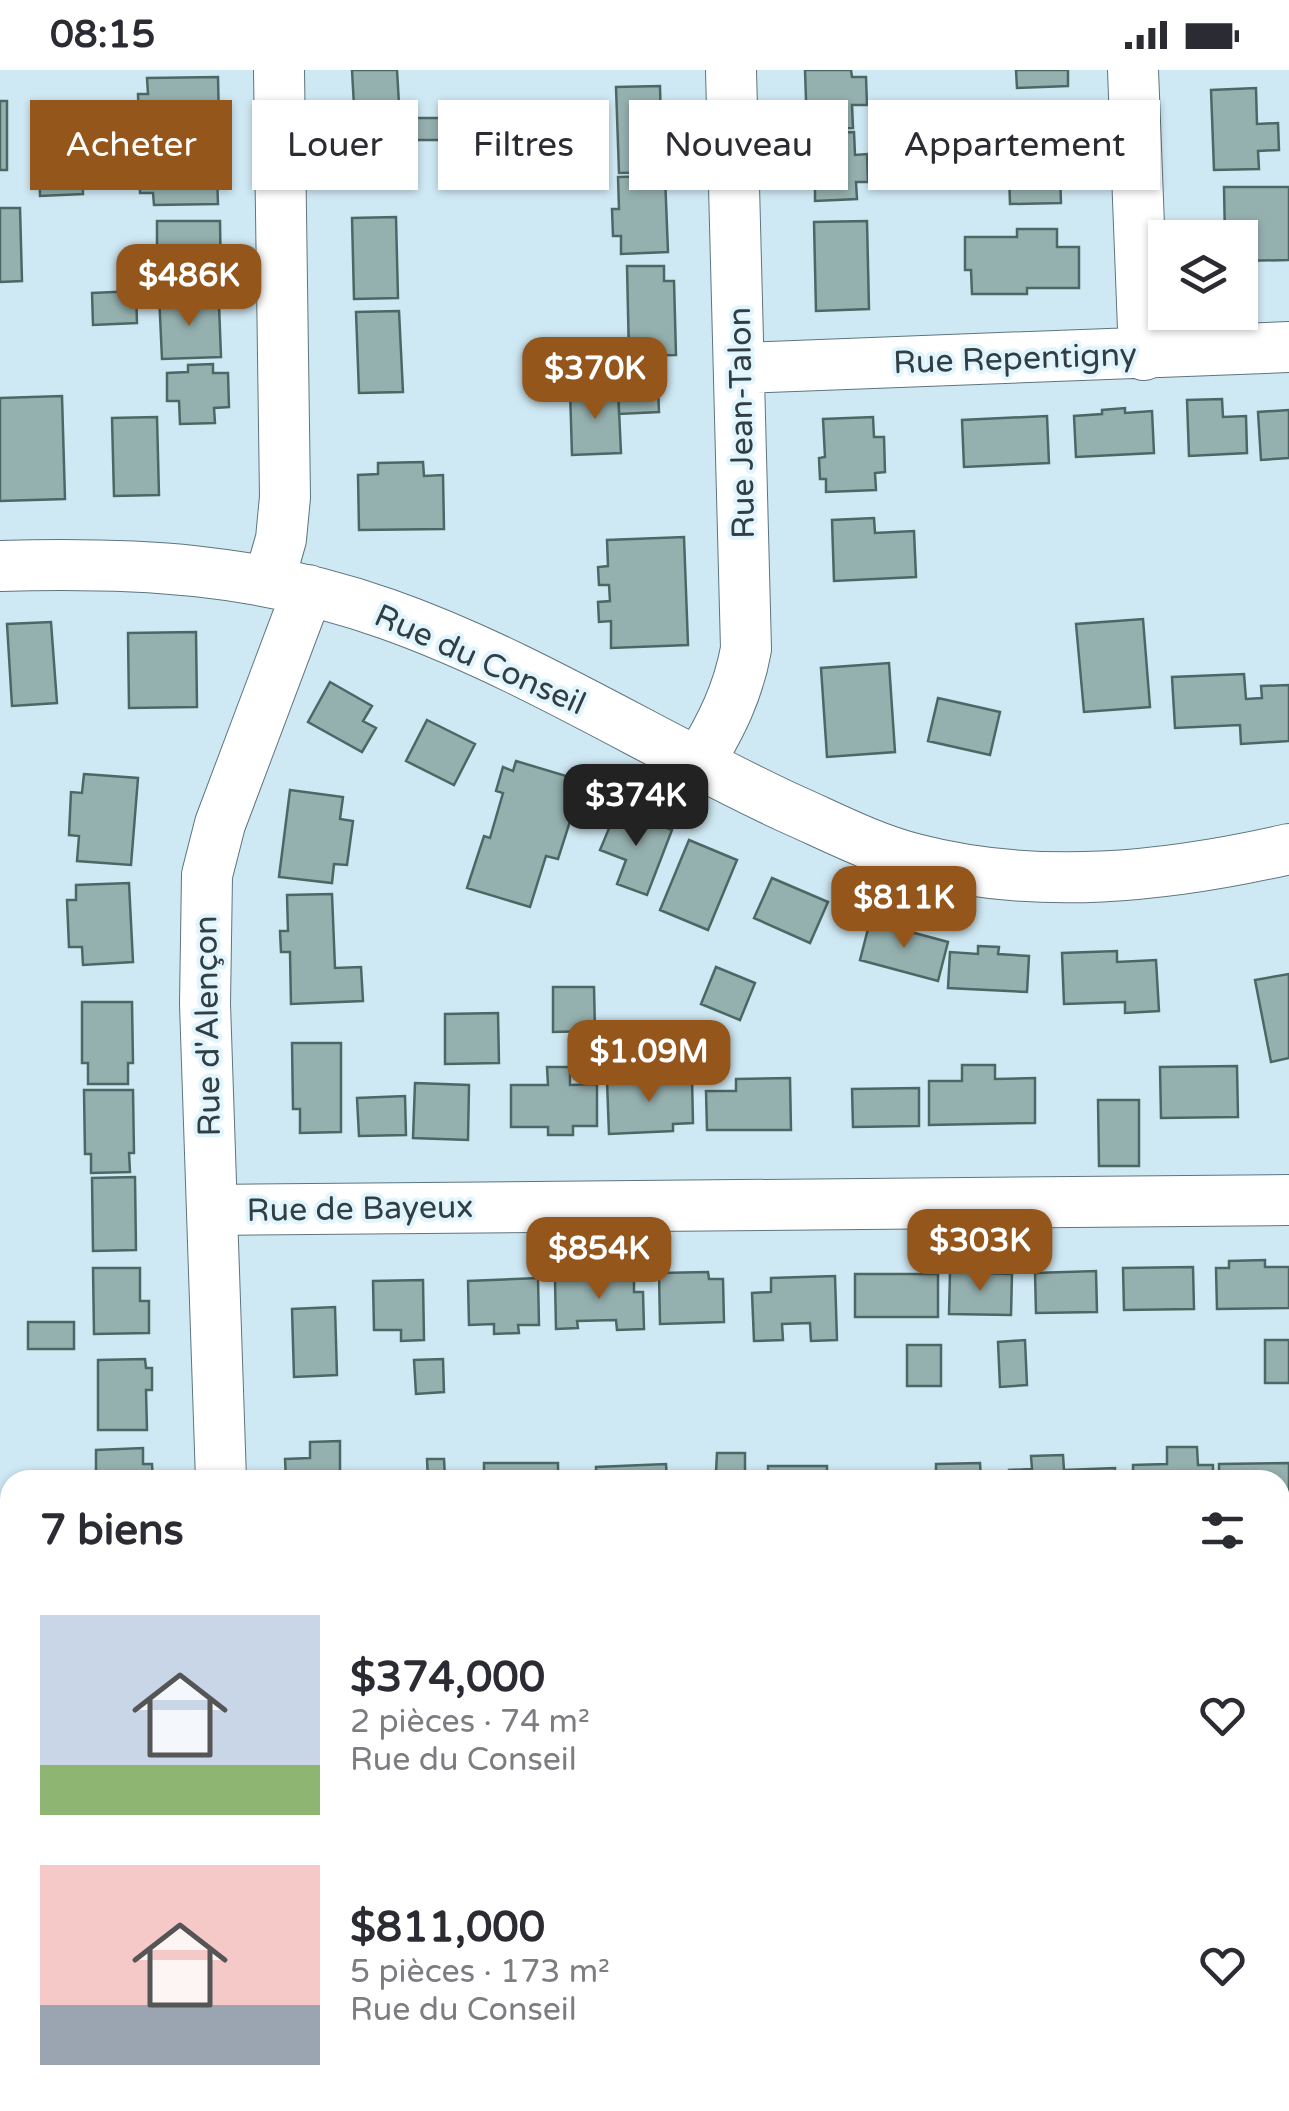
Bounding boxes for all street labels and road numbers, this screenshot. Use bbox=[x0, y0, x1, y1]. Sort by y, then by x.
street label: Rue Jean-Talon bbox=[721, 307, 763, 539]
street label: Rue Repentigny bbox=[893, 336, 1137, 382]
street label: Rue du Conseil bbox=[369, 597, 591, 723]
street label: Rue d'Alençon bbox=[187, 915, 229, 1137]
street label: Rue de Bayeux bbox=[246, 1188, 474, 1230]

